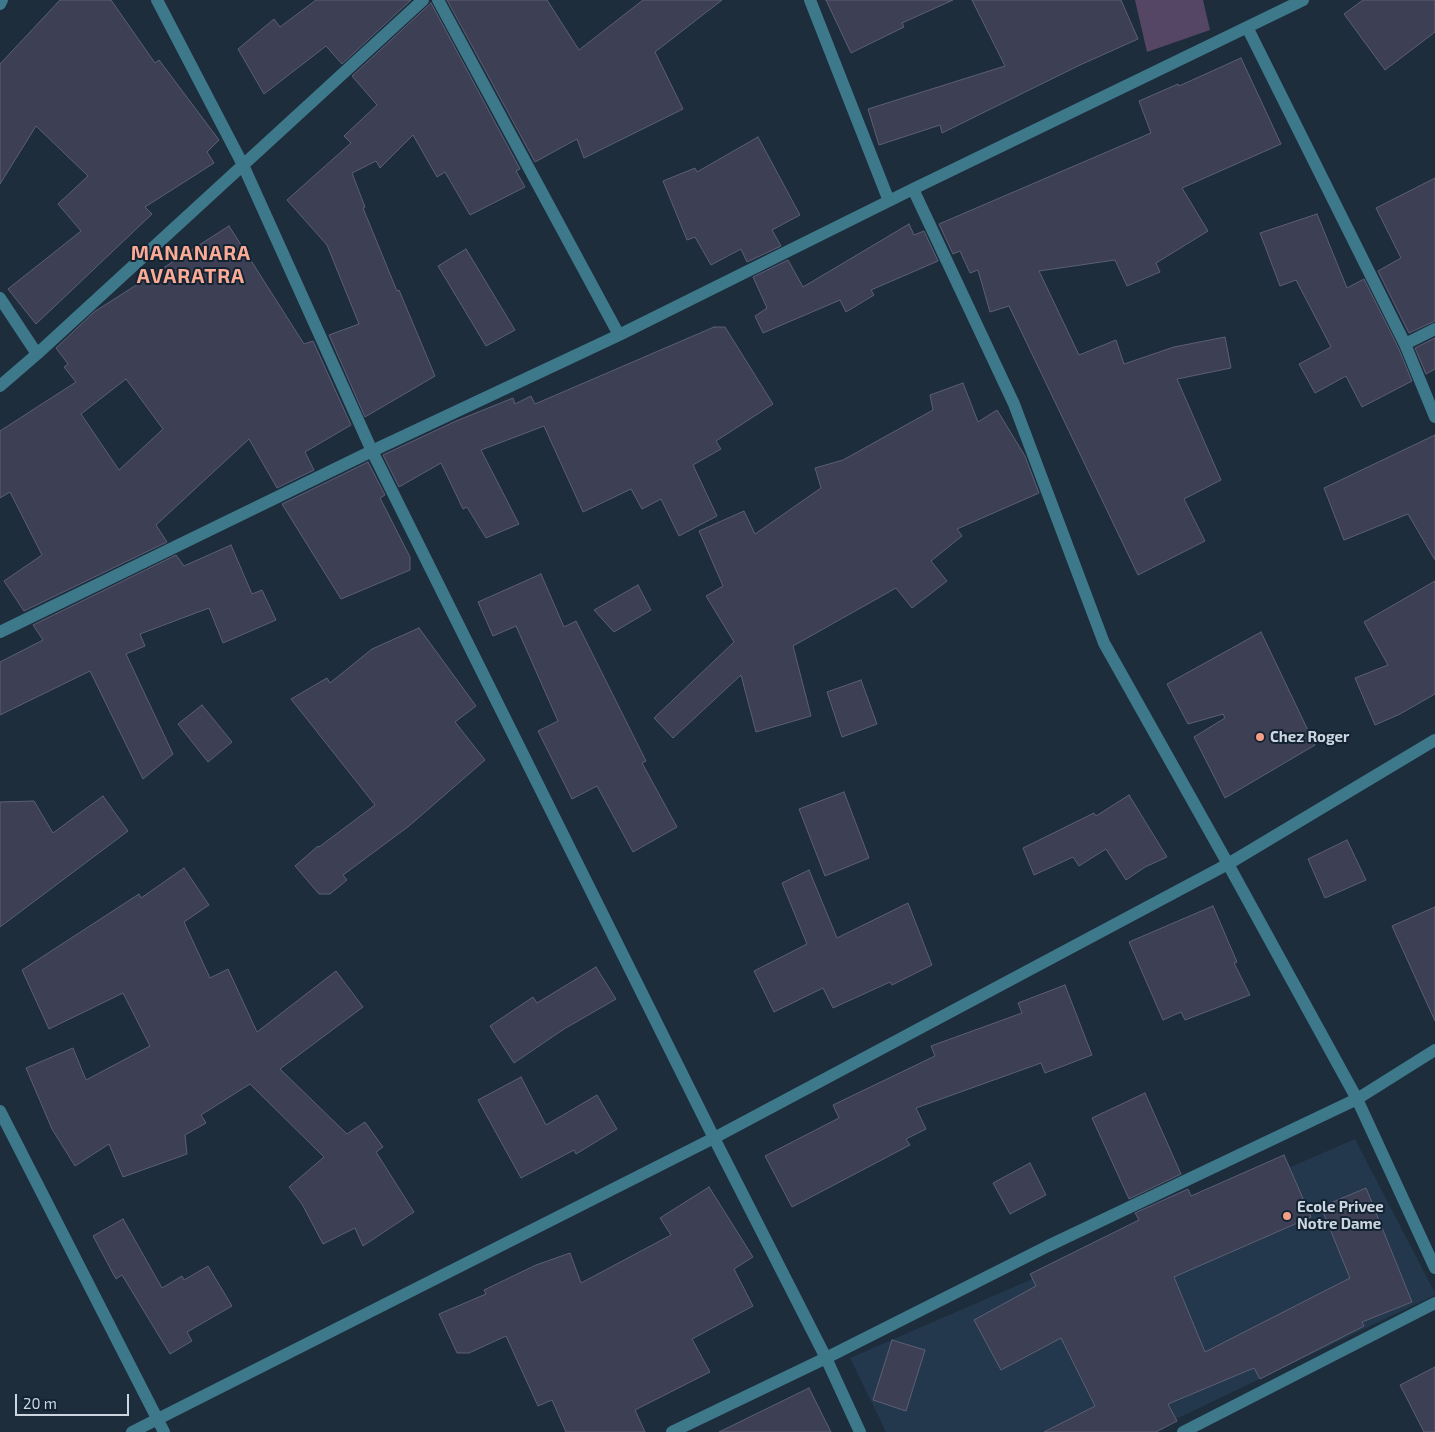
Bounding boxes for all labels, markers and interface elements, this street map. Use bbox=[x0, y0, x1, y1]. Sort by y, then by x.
district label: MANANARA AVARATRA bbox=[130, 241, 252, 288]
place label: Chez Roger bbox=[1270, 728, 1349, 746]
marker: Chez Roger bbox=[1254, 731, 1266, 743]
place label: Ecole Privee Notre Dame bbox=[1297, 1198, 1384, 1233]
marker: Ecole Privee Notre Dame bbox=[1281, 1210, 1293, 1222]
scale bar bbox=[18, 1384, 131, 1416]
text: 20 m bbox=[23, 1394, 57, 1412]

